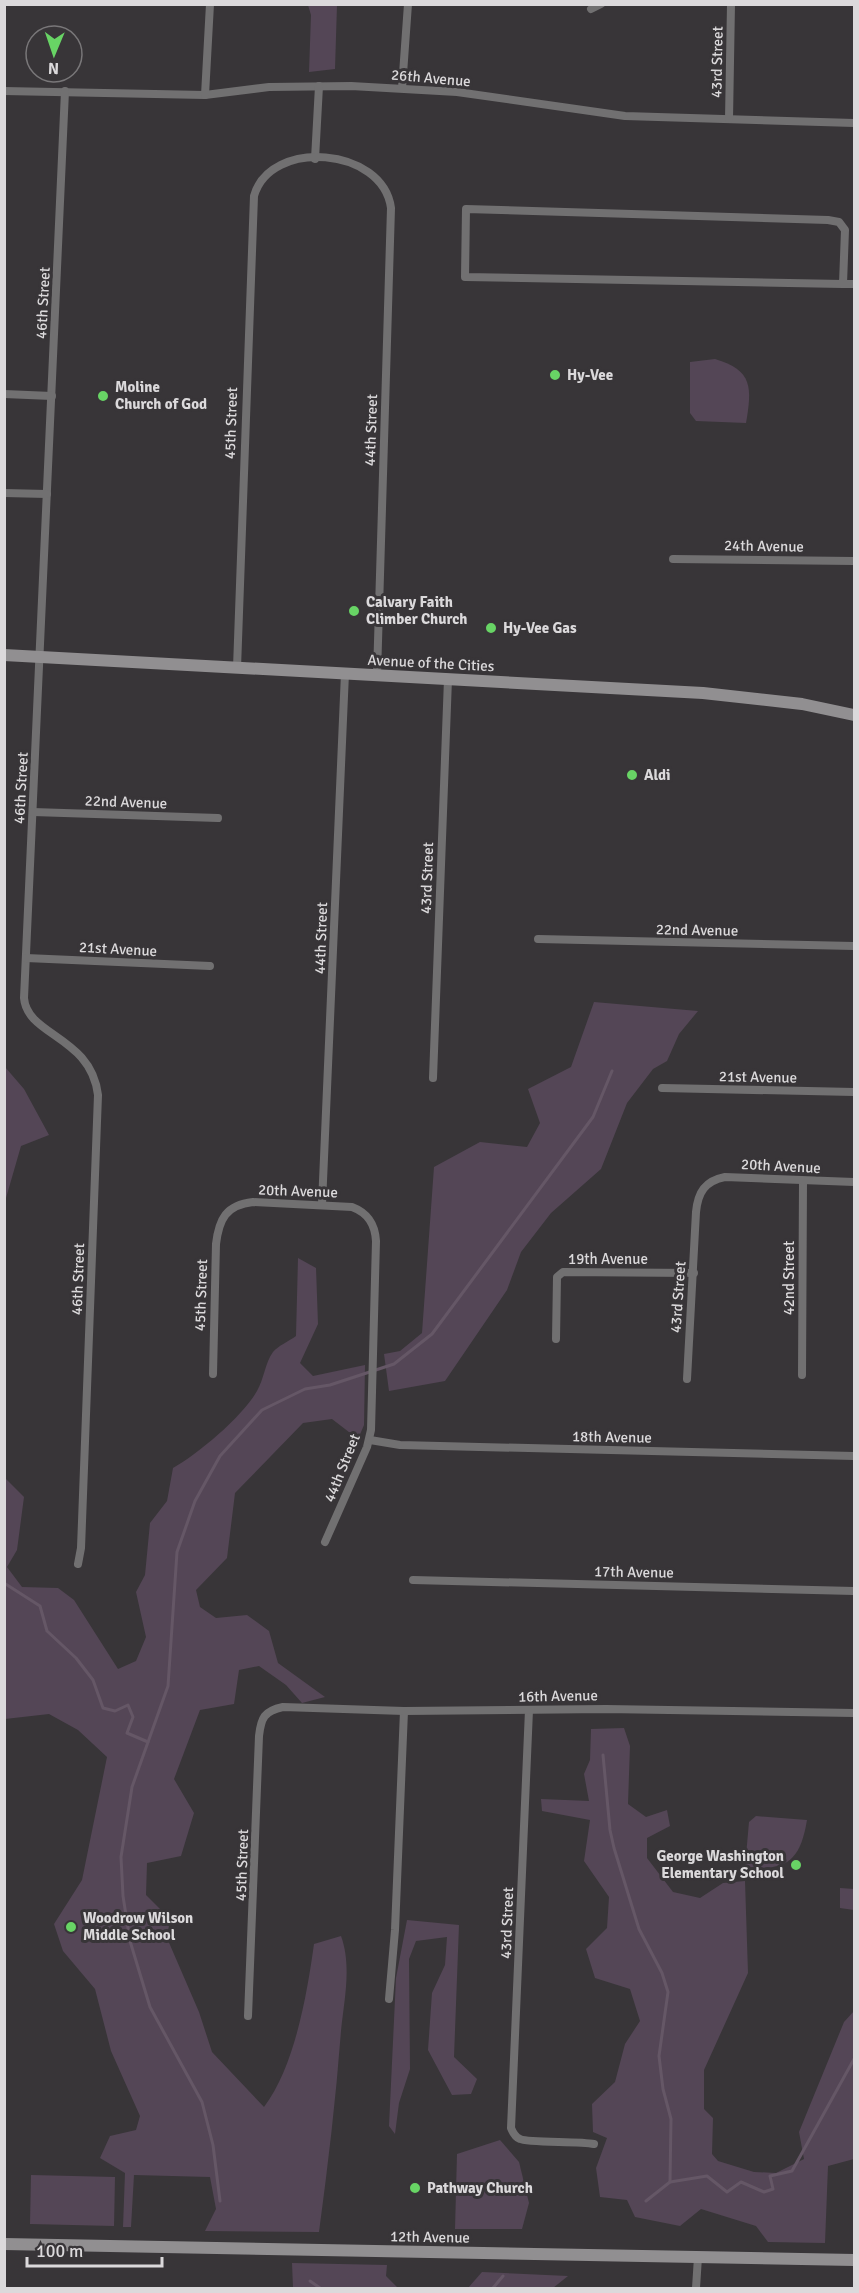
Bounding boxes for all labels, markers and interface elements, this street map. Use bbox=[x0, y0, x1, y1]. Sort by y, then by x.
north arrow bbox=[24, 24, 84, 84]
street label: 43rd Street bbox=[707, 26, 727, 98]
text: N bbox=[48, 58, 59, 78]
street label: 26th Avenue bbox=[390, 66, 472, 90]
street label: 46th Street bbox=[32, 267, 54, 339]
place label: Hy-Vee bbox=[567, 366, 613, 384]
marker: Hy-Vee bbox=[548, 368, 562, 382]
place label: Moline Church of God bbox=[115, 378, 207, 413]
street label: 45th Street bbox=[221, 387, 241, 459]
marker: Moline Church of God bbox=[96, 389, 110, 403]
street label: 44th Street bbox=[361, 394, 381, 466]
street label: 24th Avenue bbox=[724, 536, 804, 556]
place label: Calvary Faith Climber Church bbox=[366, 593, 467, 628]
marker: Calvary Faith Climber Church bbox=[347, 604, 361, 618]
place label: Hy-Vee Gas bbox=[503, 619, 577, 637]
marker: Hy-Vee Gas bbox=[484, 621, 498, 635]
street label: Avenue of the Cities bbox=[367, 651, 495, 675]
street label: 46th Street bbox=[10, 752, 32, 824]
place label: Aldi bbox=[644, 766, 671, 784]
marker: Aldi bbox=[625, 768, 639, 782]
street label: 22nd Avenue bbox=[84, 792, 168, 812]
street label: 43rd Street bbox=[417, 842, 437, 914]
street label: 44th Street bbox=[311, 902, 331, 974]
street label: 22nd Avenue bbox=[656, 920, 738, 940]
street label: 21st Avenue bbox=[78, 938, 158, 960]
street label: 21st Avenue bbox=[719, 1067, 797, 1087]
street label: 20th Avenue bbox=[741, 1155, 821, 1177]
street label: 20th Avenue bbox=[258, 1181, 338, 1201]
street label: 42nd Street bbox=[780, 1241, 798, 1315]
street label: 46th Street bbox=[68, 1243, 88, 1315]
street label: 19th Avenue bbox=[568, 1250, 648, 1268]
street label: 45th Street bbox=[191, 1259, 211, 1331]
street label: 43rd Street bbox=[667, 1260, 689, 1334]
street label: 18th Avenue bbox=[572, 1427, 652, 1447]
street label: 44th Street bbox=[320, 1431, 364, 1505]
street label: 17th Avenue bbox=[594, 1562, 674, 1582]
street label: 16th Avenue bbox=[518, 1686, 598, 1706]
street label: 45th Street bbox=[232, 1829, 252, 1901]
place label: George Washington Elementary School bbox=[657, 1847, 784, 1882]
marker: George Washington Elementary School bbox=[789, 1858, 803, 1872]
street label: 43rd Street bbox=[497, 1887, 517, 1959]
place label: Woodrow Wilson Middle School bbox=[83, 1909, 193, 1944]
marker: Woodrow Wilson Middle School bbox=[64, 1920, 78, 1934]
place label: Pathway Church bbox=[427, 2179, 533, 2197]
marker: Pathway Church bbox=[408, 2181, 422, 2195]
street label: 12th Avenue bbox=[390, 2227, 470, 2247]
scale bar bbox=[27, 2230, 162, 2268]
text: 100 m bbox=[36, 2240, 83, 2262]

